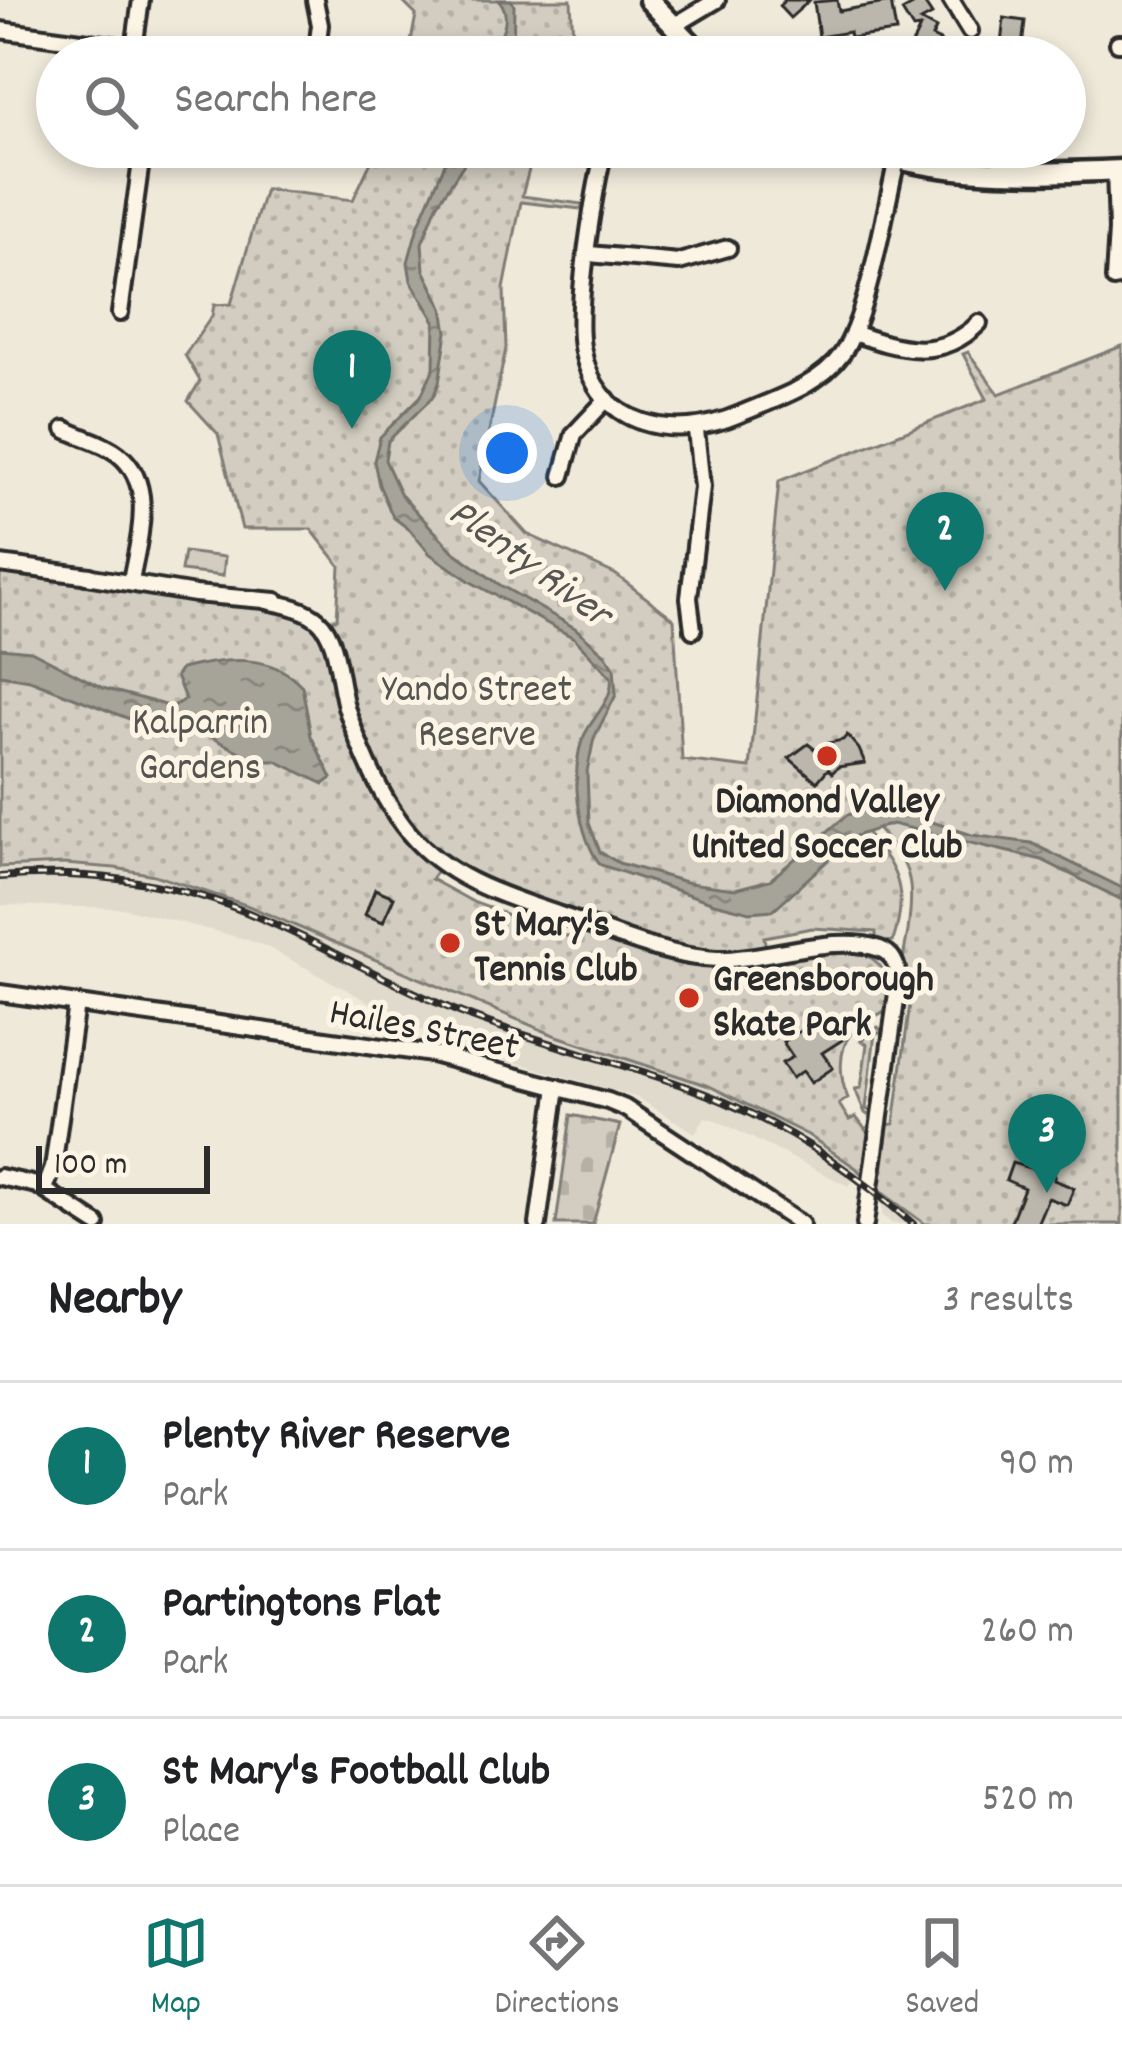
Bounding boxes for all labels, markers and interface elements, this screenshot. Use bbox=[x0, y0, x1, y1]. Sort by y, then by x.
search box bbox=[36, 36, 1086, 168]
icon: search bbox=[78, 69, 144, 135]
text: Search here bbox=[174, 70, 377, 134]
pin: 1 bbox=[313, 330, 391, 429]
your location bbox=[477, 423, 537, 483]
water label: Plenty River bbox=[434, 486, 625, 648]
pin: 2 bbox=[906, 492, 984, 591]
park label: Yando Street Reserve bbox=[382, 665, 572, 765]
park label: Kalparrin Gardens bbox=[132, 698, 268, 798]
marker: Diamond Valley United Soccer Club bbox=[814, 743, 840, 769]
place label: Diamond Valley United Soccer Club bbox=[691, 777, 963, 877]
place label: St Mary's Tennis Club bbox=[474, 900, 638, 1000]
marker: St Mary's Tennis Club bbox=[437, 930, 463, 956]
place label: Greensborough Skate Park bbox=[713, 955, 934, 1055]
marker: Greensborough Skate Park bbox=[676, 985, 702, 1011]
street label: Hailes Street bbox=[324, 987, 523, 1078]
pin: 3 bbox=[1008, 1094, 1086, 1193]
scale bar bbox=[36, 1140, 210, 1193]
text: 100 m bbox=[54, 1143, 127, 1190]
text: Nearby bbox=[48, 1266, 181, 1338]
text: 3 results bbox=[943, 1275, 1074, 1330]
text: Plenty River Reserve bbox=[162, 1406, 510, 1470]
text: 1 bbox=[83, 1438, 91, 1493]
text: 90 m bbox=[999, 1438, 1074, 1493]
text: Park bbox=[162, 1470, 228, 1525]
text: Partingtons Flat bbox=[162, 1574, 441, 1638]
text: 2 bbox=[78, 1606, 96, 1661]
text: 260 m bbox=[981, 1606, 1074, 1661]
text: Park bbox=[162, 1638, 228, 1693]
text: St Mary's Football Club bbox=[162, 1742, 550, 1806]
text: 3 bbox=[78, 1774, 96, 1829]
text: 520 m bbox=[982, 1774, 1074, 1829]
text: Place bbox=[162, 1806, 240, 1861]
tab: Map bbox=[143, 1910, 209, 2029]
tab: Directions bbox=[495, 1910, 620, 2029]
tab: Saved bbox=[905, 1910, 979, 2029]

